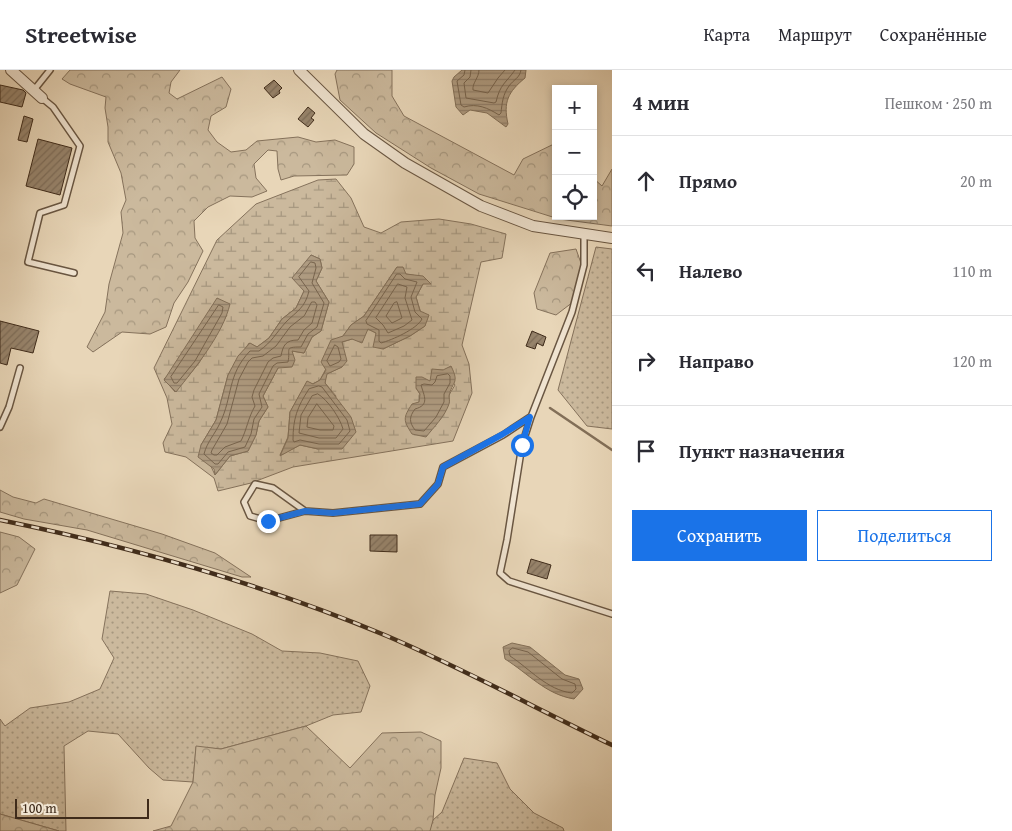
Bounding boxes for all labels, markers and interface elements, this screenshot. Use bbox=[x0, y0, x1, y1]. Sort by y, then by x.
text: Streetwise bbox=[25, 17, 137, 52]
text: Карта bbox=[704, 21, 750, 48]
text: Маршрут bbox=[778, 21, 852, 48]
text: Сохранённые bbox=[880, 21, 987, 48]
map controls bbox=[552, 85, 597, 220]
button: + bbox=[552, 85, 597, 130]
text: 4 мин bbox=[632, 87, 689, 118]
text: Пешком · 250 m bbox=[885, 91, 992, 115]
button: − bbox=[552, 130, 597, 175]
icon: ahead bbox=[632, 167, 660, 195]
text: Прямо bbox=[679, 167, 737, 195]
text: 20 m bbox=[960, 169, 992, 193]
button: locate bbox=[552, 175, 597, 220]
icon: left bbox=[632, 257, 660, 285]
text: Налево bbox=[679, 257, 742, 285]
text: 110 m bbox=[952, 259, 992, 283]
icon: right bbox=[632, 347, 660, 375]
text: Направо bbox=[679, 347, 754, 375]
text: 120 m bbox=[952, 349, 992, 373]
route start bbox=[511, 434, 534, 457]
icon: arrive bbox=[632, 437, 660, 465]
text: Пункт назначения bbox=[679, 437, 845, 465]
route end bbox=[257, 510, 280, 533]
button: Сохранить bbox=[632, 510, 807, 561]
button: Поделиться bbox=[817, 510, 992, 561]
scale bar bbox=[15, 796, 149, 819]
text: 100 m bbox=[22, 798, 57, 818]

